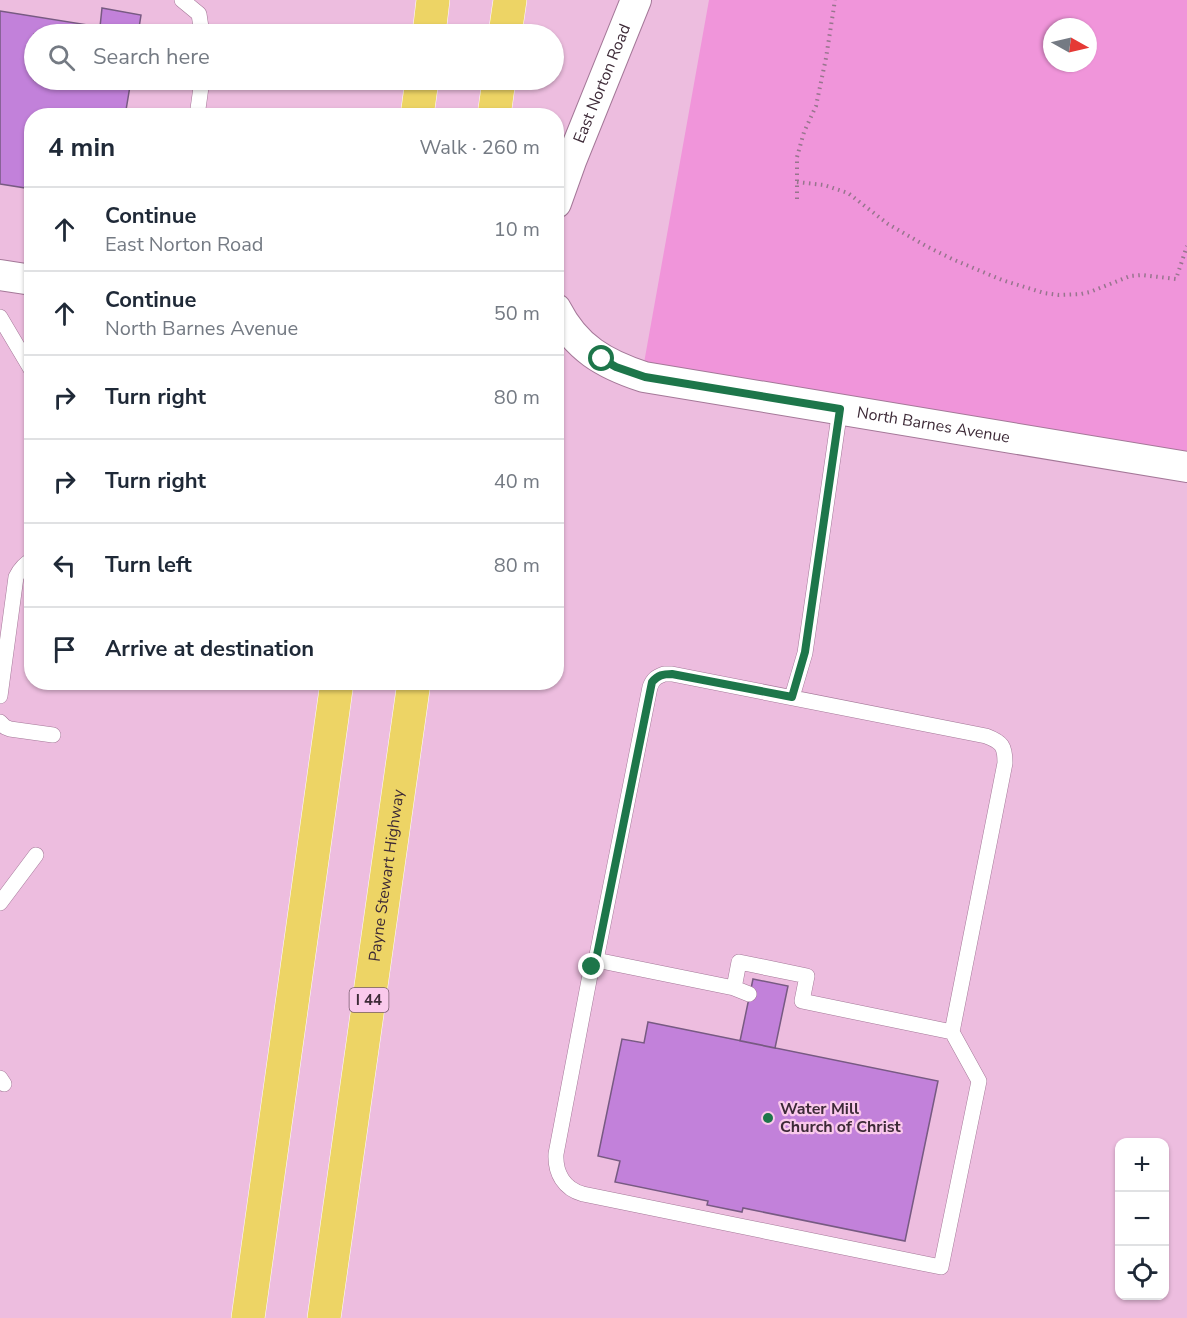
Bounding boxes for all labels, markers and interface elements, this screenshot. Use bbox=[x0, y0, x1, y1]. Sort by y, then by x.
north arrow bbox=[1043, 18, 1097, 72]
street label: East Norton Road bbox=[568, 21, 636, 147]
search box bbox=[24, 24, 564, 90]
icon: search bbox=[45, 41, 78, 74]
text: Search here bbox=[93, 42, 210, 72]
text: 4 min bbox=[48, 130, 115, 165]
text: Walk · 260 m bbox=[420, 134, 540, 161]
text: Continue bbox=[105, 201, 196, 231]
icon: ahead bbox=[48, 213, 81, 246]
text: 10 m bbox=[494, 216, 540, 243]
text: East Norton Road bbox=[105, 231, 263, 258]
text: Continue bbox=[105, 285, 196, 315]
icon: ahead bbox=[48, 297, 81, 330]
text: 50 m bbox=[494, 300, 540, 327]
text: North Barnes Avenue bbox=[105, 315, 298, 342]
route start bbox=[588, 345, 614, 371]
icon: right bbox=[48, 381, 81, 414]
text: Turn right bbox=[105, 382, 206, 412]
text: 80 m bbox=[494, 384, 540, 411]
street label: North Barnes Avenue bbox=[855, 401, 1012, 448]
icon: right bbox=[48, 465, 81, 498]
text: Turn right bbox=[105, 466, 206, 496]
text: 40 m bbox=[494, 468, 540, 495]
icon: left bbox=[48, 549, 81, 582]
text: Turn left bbox=[105, 550, 192, 580]
text: 80 m bbox=[494, 552, 540, 579]
icon: arrive bbox=[48, 633, 81, 666]
text: Arrive at destination bbox=[105, 634, 314, 664]
street label: Payne Stewart Highway bbox=[364, 787, 410, 963]
route end bbox=[578, 953, 604, 979]
road number: I 44 bbox=[350, 988, 388, 1012]
place label: Water Mill Church of Christ bbox=[780, 1098, 901, 1138]
marker: Water Mill Church of Christ bbox=[761, 1111, 775, 1125]
map controls bbox=[1115, 1138, 1169, 1300]
button: + bbox=[1115, 1138, 1169, 1192]
button: − bbox=[1115, 1192, 1169, 1246]
button: locate bbox=[1115, 1246, 1169, 1300]

